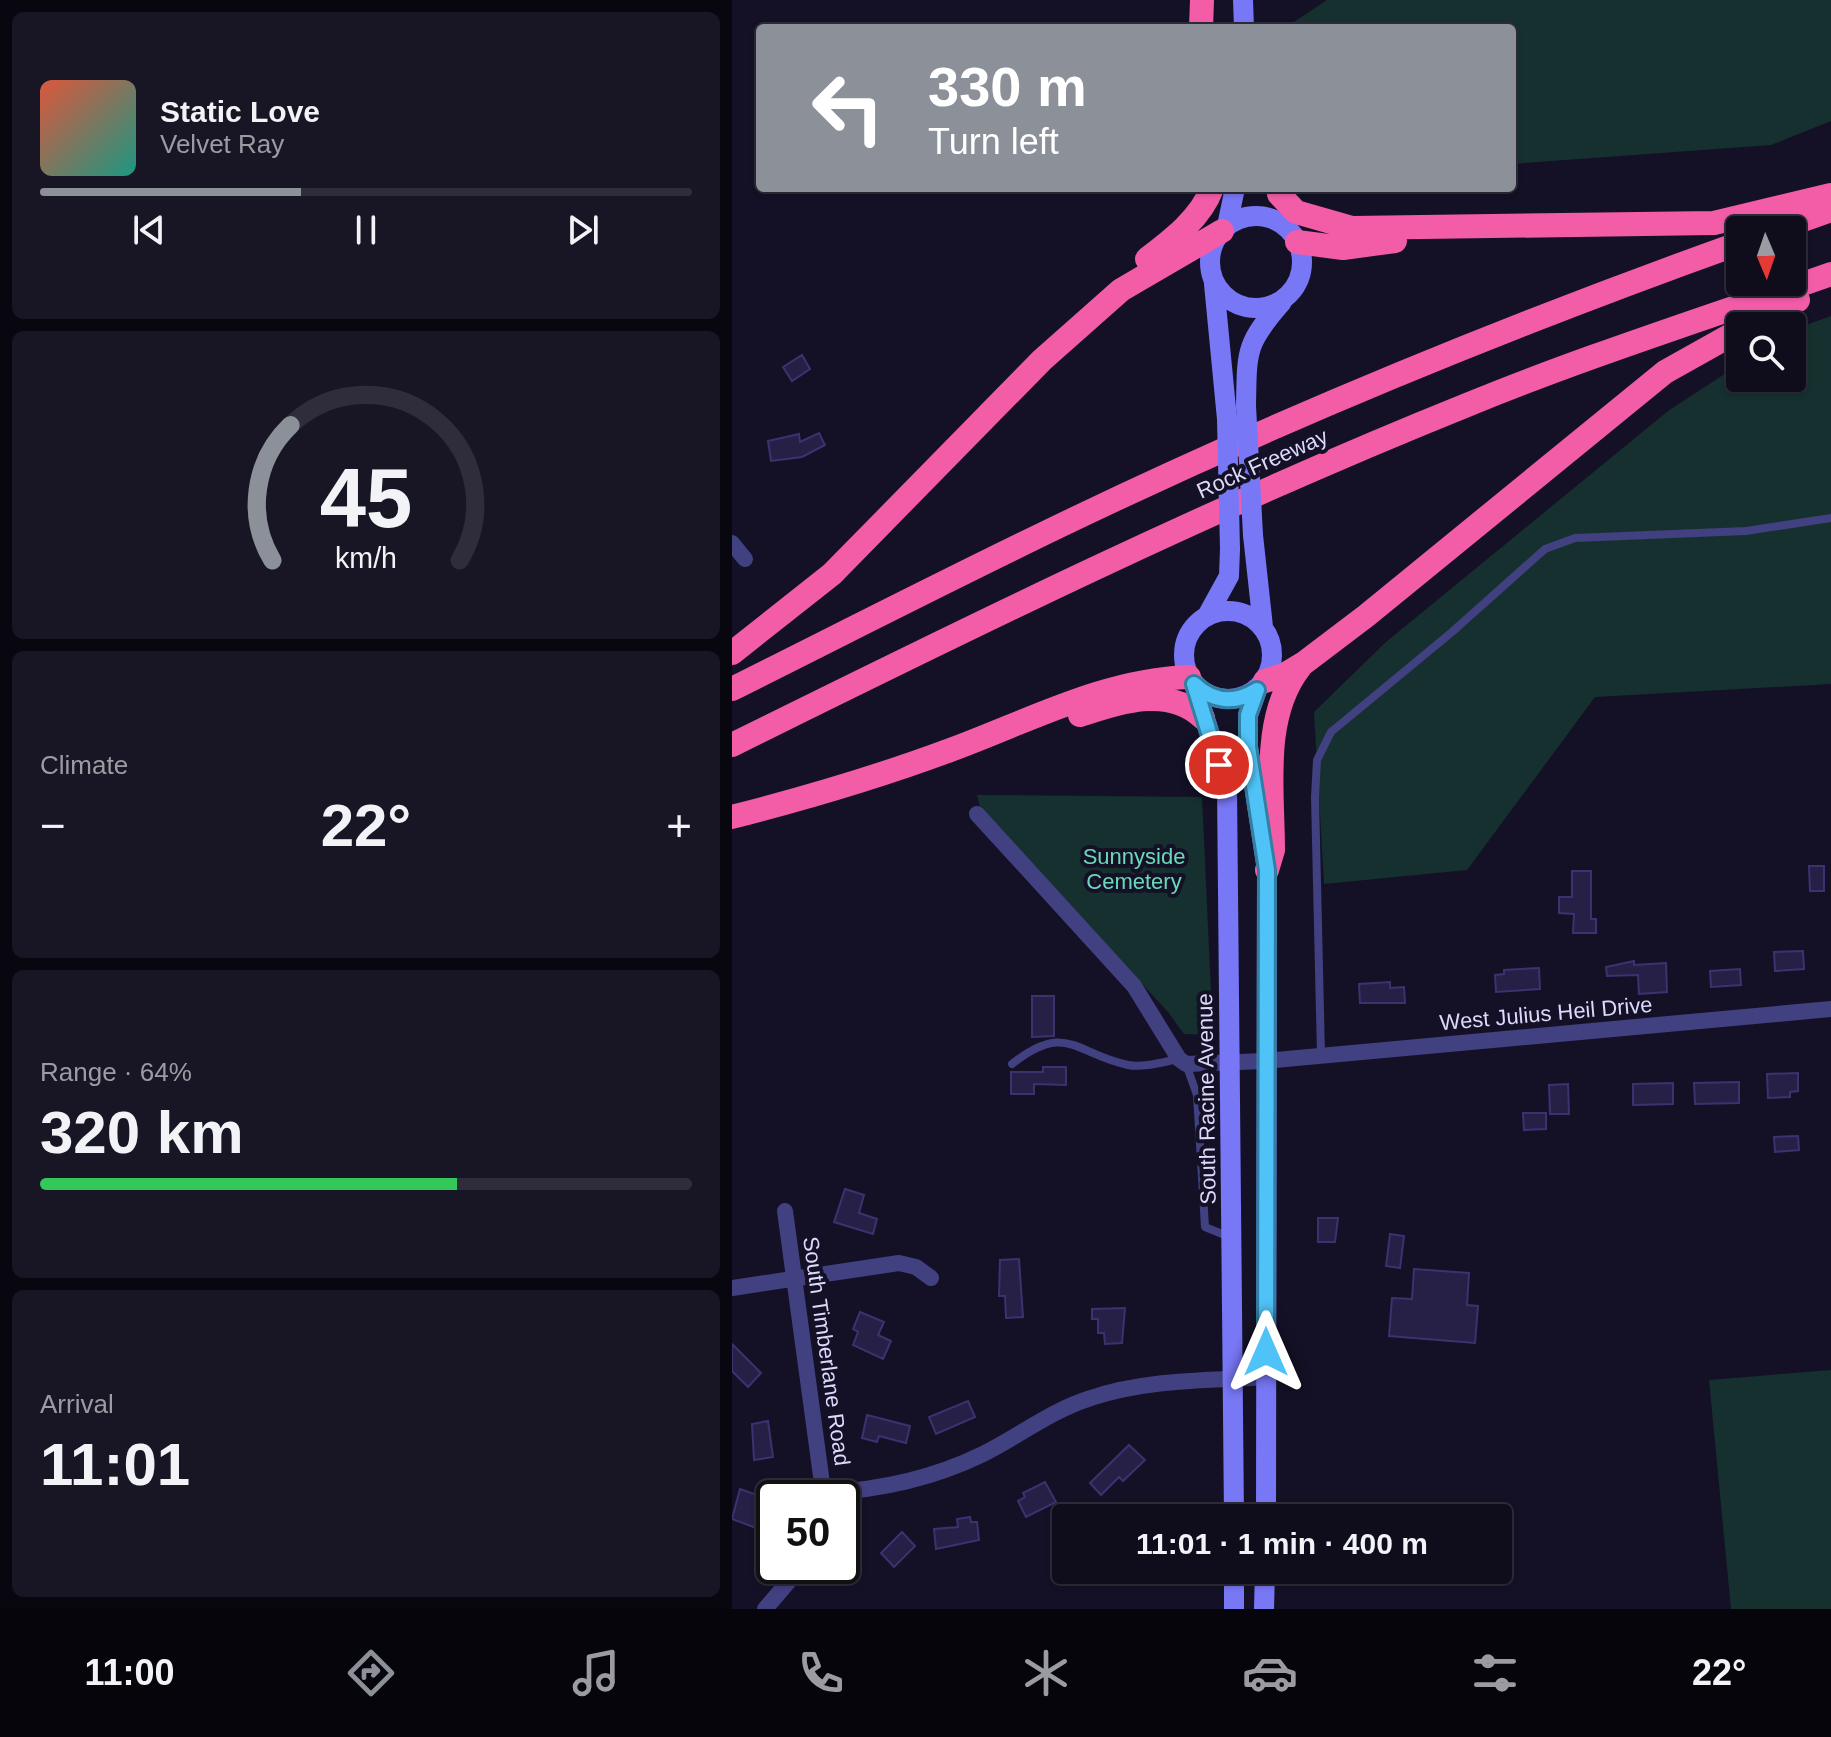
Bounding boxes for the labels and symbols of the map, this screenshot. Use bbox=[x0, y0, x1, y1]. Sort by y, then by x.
north arrow bbox=[1726, 216, 1806, 296]
street label: Rock Freeway bbox=[1193, 423, 1332, 503]
pin bbox=[1185, 731, 1253, 799]
park label: Sunnyside Cemetery bbox=[1083, 844, 1185, 894]
street label: West Julius Heil Drive bbox=[1439, 992, 1654, 1035]
street label: South Racine Avenue bbox=[1192, 993, 1221, 1205]
street label: South Timberlane Road bbox=[798, 1235, 855, 1467]
position arrow bbox=[1224, 1310, 1308, 1394]
speed limit sign: 50 bbox=[756, 1480, 860, 1584]

